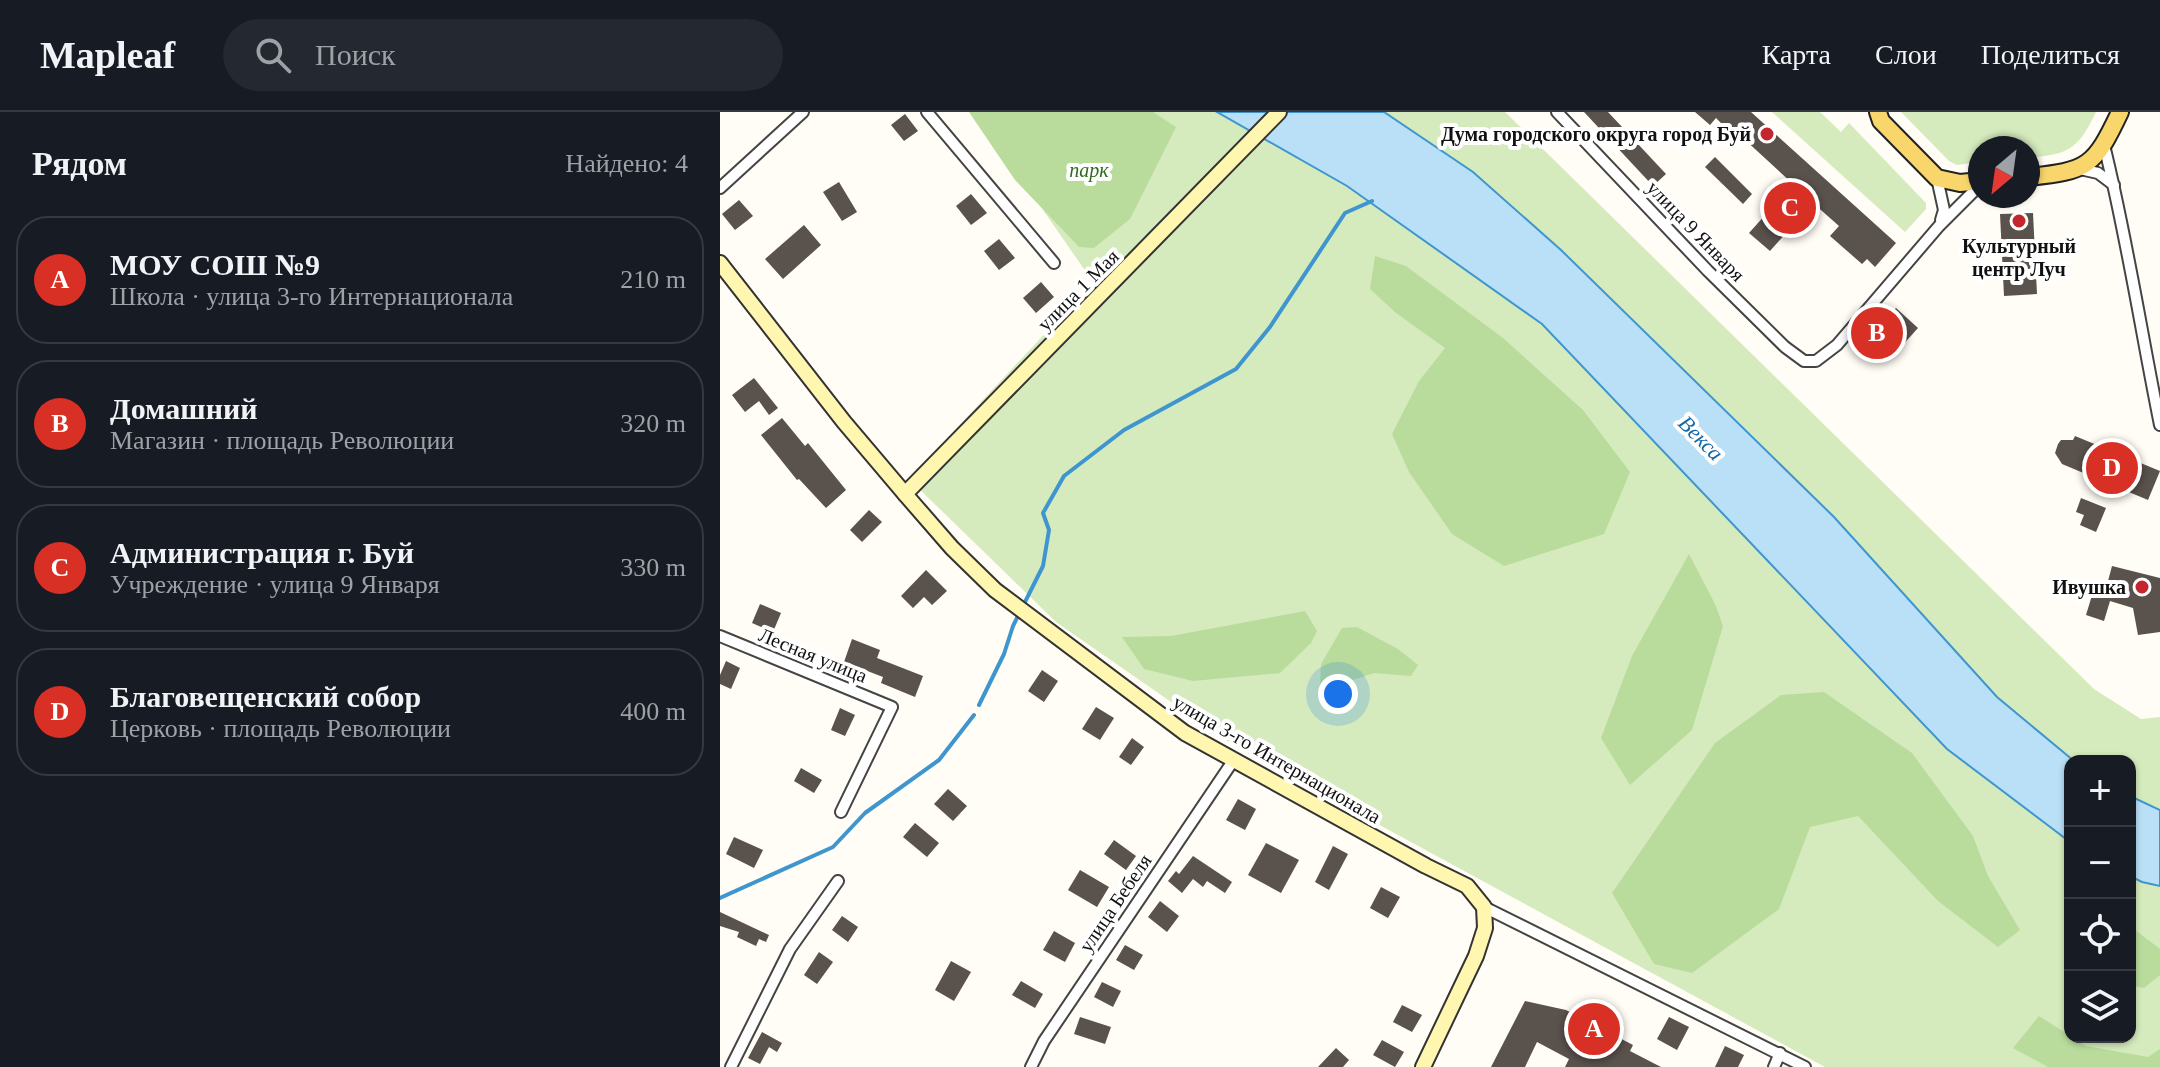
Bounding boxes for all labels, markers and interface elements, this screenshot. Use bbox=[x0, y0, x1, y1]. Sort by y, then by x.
search box bbox=[223, 19, 783, 91]
icon: search bbox=[251, 33, 295, 77]
text: Mapleaf bbox=[40, 34, 175, 76]
text: Поиск bbox=[315, 38, 396, 71]
text: Карта bbox=[1762, 39, 1831, 70]
text: Слои bbox=[1875, 39, 1937, 70]
text: Поделиться bbox=[1981, 39, 2120, 70]
place label: Дума городского округа город Буй bbox=[1441, 123, 1751, 146]
marker: Дума городского округа город Буй bbox=[1758, 125, 1776, 143]
north arrow bbox=[1968, 136, 2040, 208]
text: Рядом bbox=[32, 145, 127, 182]
text: Найдено: 4 bbox=[565, 149, 688, 178]
park label: парк bbox=[1069, 159, 1109, 182]
street label: улица 9 Января bbox=[1642, 176, 1749, 286]
pin: C bbox=[1764, 178, 1816, 238]
marker: Культурный центр Луч bbox=[2010, 212, 2028, 230]
place label: Культурный центр Луч bbox=[1962, 235, 2076, 281]
street label: улица 1 Мая bbox=[1033, 245, 1124, 336]
text: МОУ СОШ №9 bbox=[110, 248, 320, 281]
text: A bbox=[51, 265, 69, 294]
text: 210 m bbox=[620, 265, 686, 294]
text: Школа · улица 3-го Интернационала bbox=[110, 282, 513, 311]
pin: B bbox=[1851, 303, 1903, 363]
text: Домашний bbox=[110, 392, 257, 425]
text: B bbox=[51, 409, 69, 438]
text: 320 m bbox=[620, 409, 686, 438]
water label: Векса bbox=[1673, 410, 1729, 466]
text: Магазин · площадь Революции bbox=[110, 426, 454, 455]
pin: D bbox=[2086, 438, 2138, 498]
text: Администрация г. Буй bbox=[110, 536, 414, 569]
text: C bbox=[51, 553, 69, 582]
text: 330 m bbox=[620, 553, 686, 582]
text: Учреждение · улица 9 Января bbox=[110, 570, 440, 599]
place label: Ивушка bbox=[2052, 576, 2126, 599]
marker: Ивушка bbox=[2133, 578, 2151, 596]
street label: Лесная улица bbox=[755, 623, 870, 688]
your location bbox=[1318, 674, 1358, 714]
text: Благовещенский собор bbox=[110, 680, 421, 713]
street label: улица 3-го Интернационала bbox=[1169, 690, 1385, 828]
text: D bbox=[51, 697, 69, 726]
text: 400 m bbox=[620, 697, 686, 726]
text: Церковь · площадь Революции bbox=[110, 714, 451, 743]
map controls bbox=[2064, 755, 2136, 1043]
button: + bbox=[2064, 755, 2136, 827]
button: − bbox=[2064, 827, 2136, 899]
street label: улица Бебеля bbox=[1074, 850, 1156, 956]
button: locate bbox=[2064, 899, 2136, 971]
button: layers bbox=[2064, 971, 2136, 1043]
pin: A bbox=[1568, 999, 1620, 1059]

